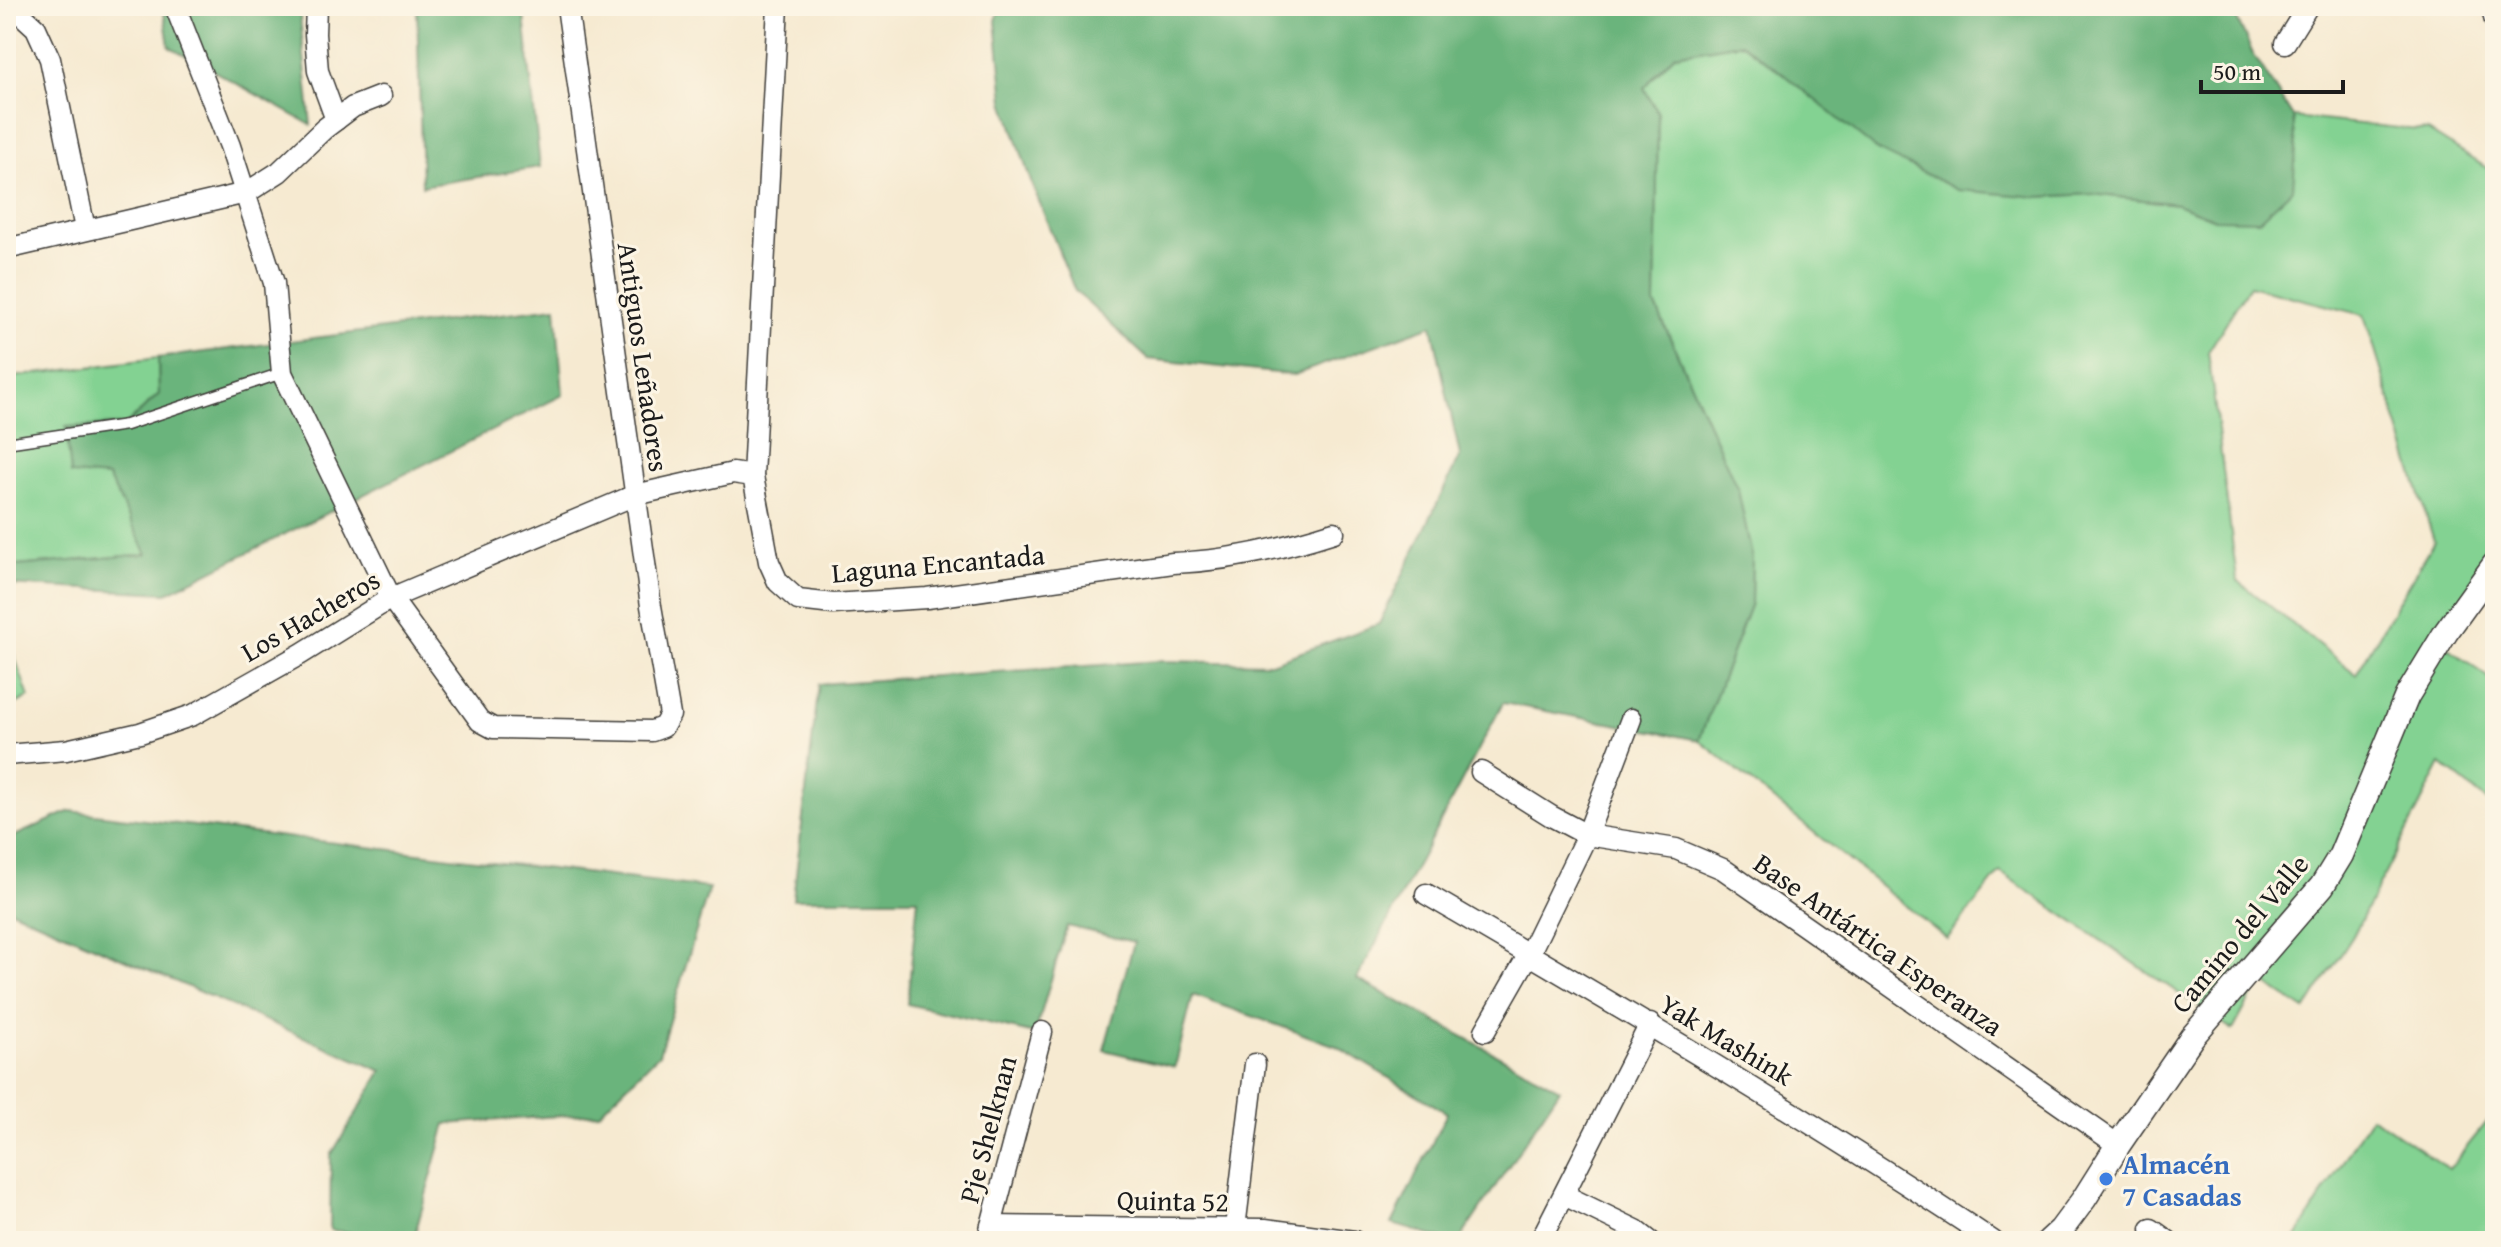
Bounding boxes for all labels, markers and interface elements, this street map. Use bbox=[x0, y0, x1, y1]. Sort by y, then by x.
scale bar bbox=[2201, 44, 2343, 94]
text: 50 m bbox=[2213, 54, 2261, 89]
street label: Antiguos Leñadores bbox=[608, 240, 680, 474]
street label: Laguna Encantada bbox=[830, 533, 1047, 593]
street label: Los Hacheros bbox=[233, 559, 387, 671]
street label: Base Antártica Esperanza bbox=[1746, 842, 2012, 1046]
street label: Camino del Valle bbox=[2160, 845, 2318, 1021]
street label: Yak Mashink bbox=[1652, 983, 1802, 1095]
street label: Pje Shelknan bbox=[948, 1050, 1026, 1207]
place label: Almacén 7 Casadas bbox=[2122, 1143, 2242, 1216]
marker: Almacén 7 Casadas bbox=[2097, 1170, 2115, 1188]
street label: Quinta 52 bbox=[1117, 1179, 1229, 1221]

